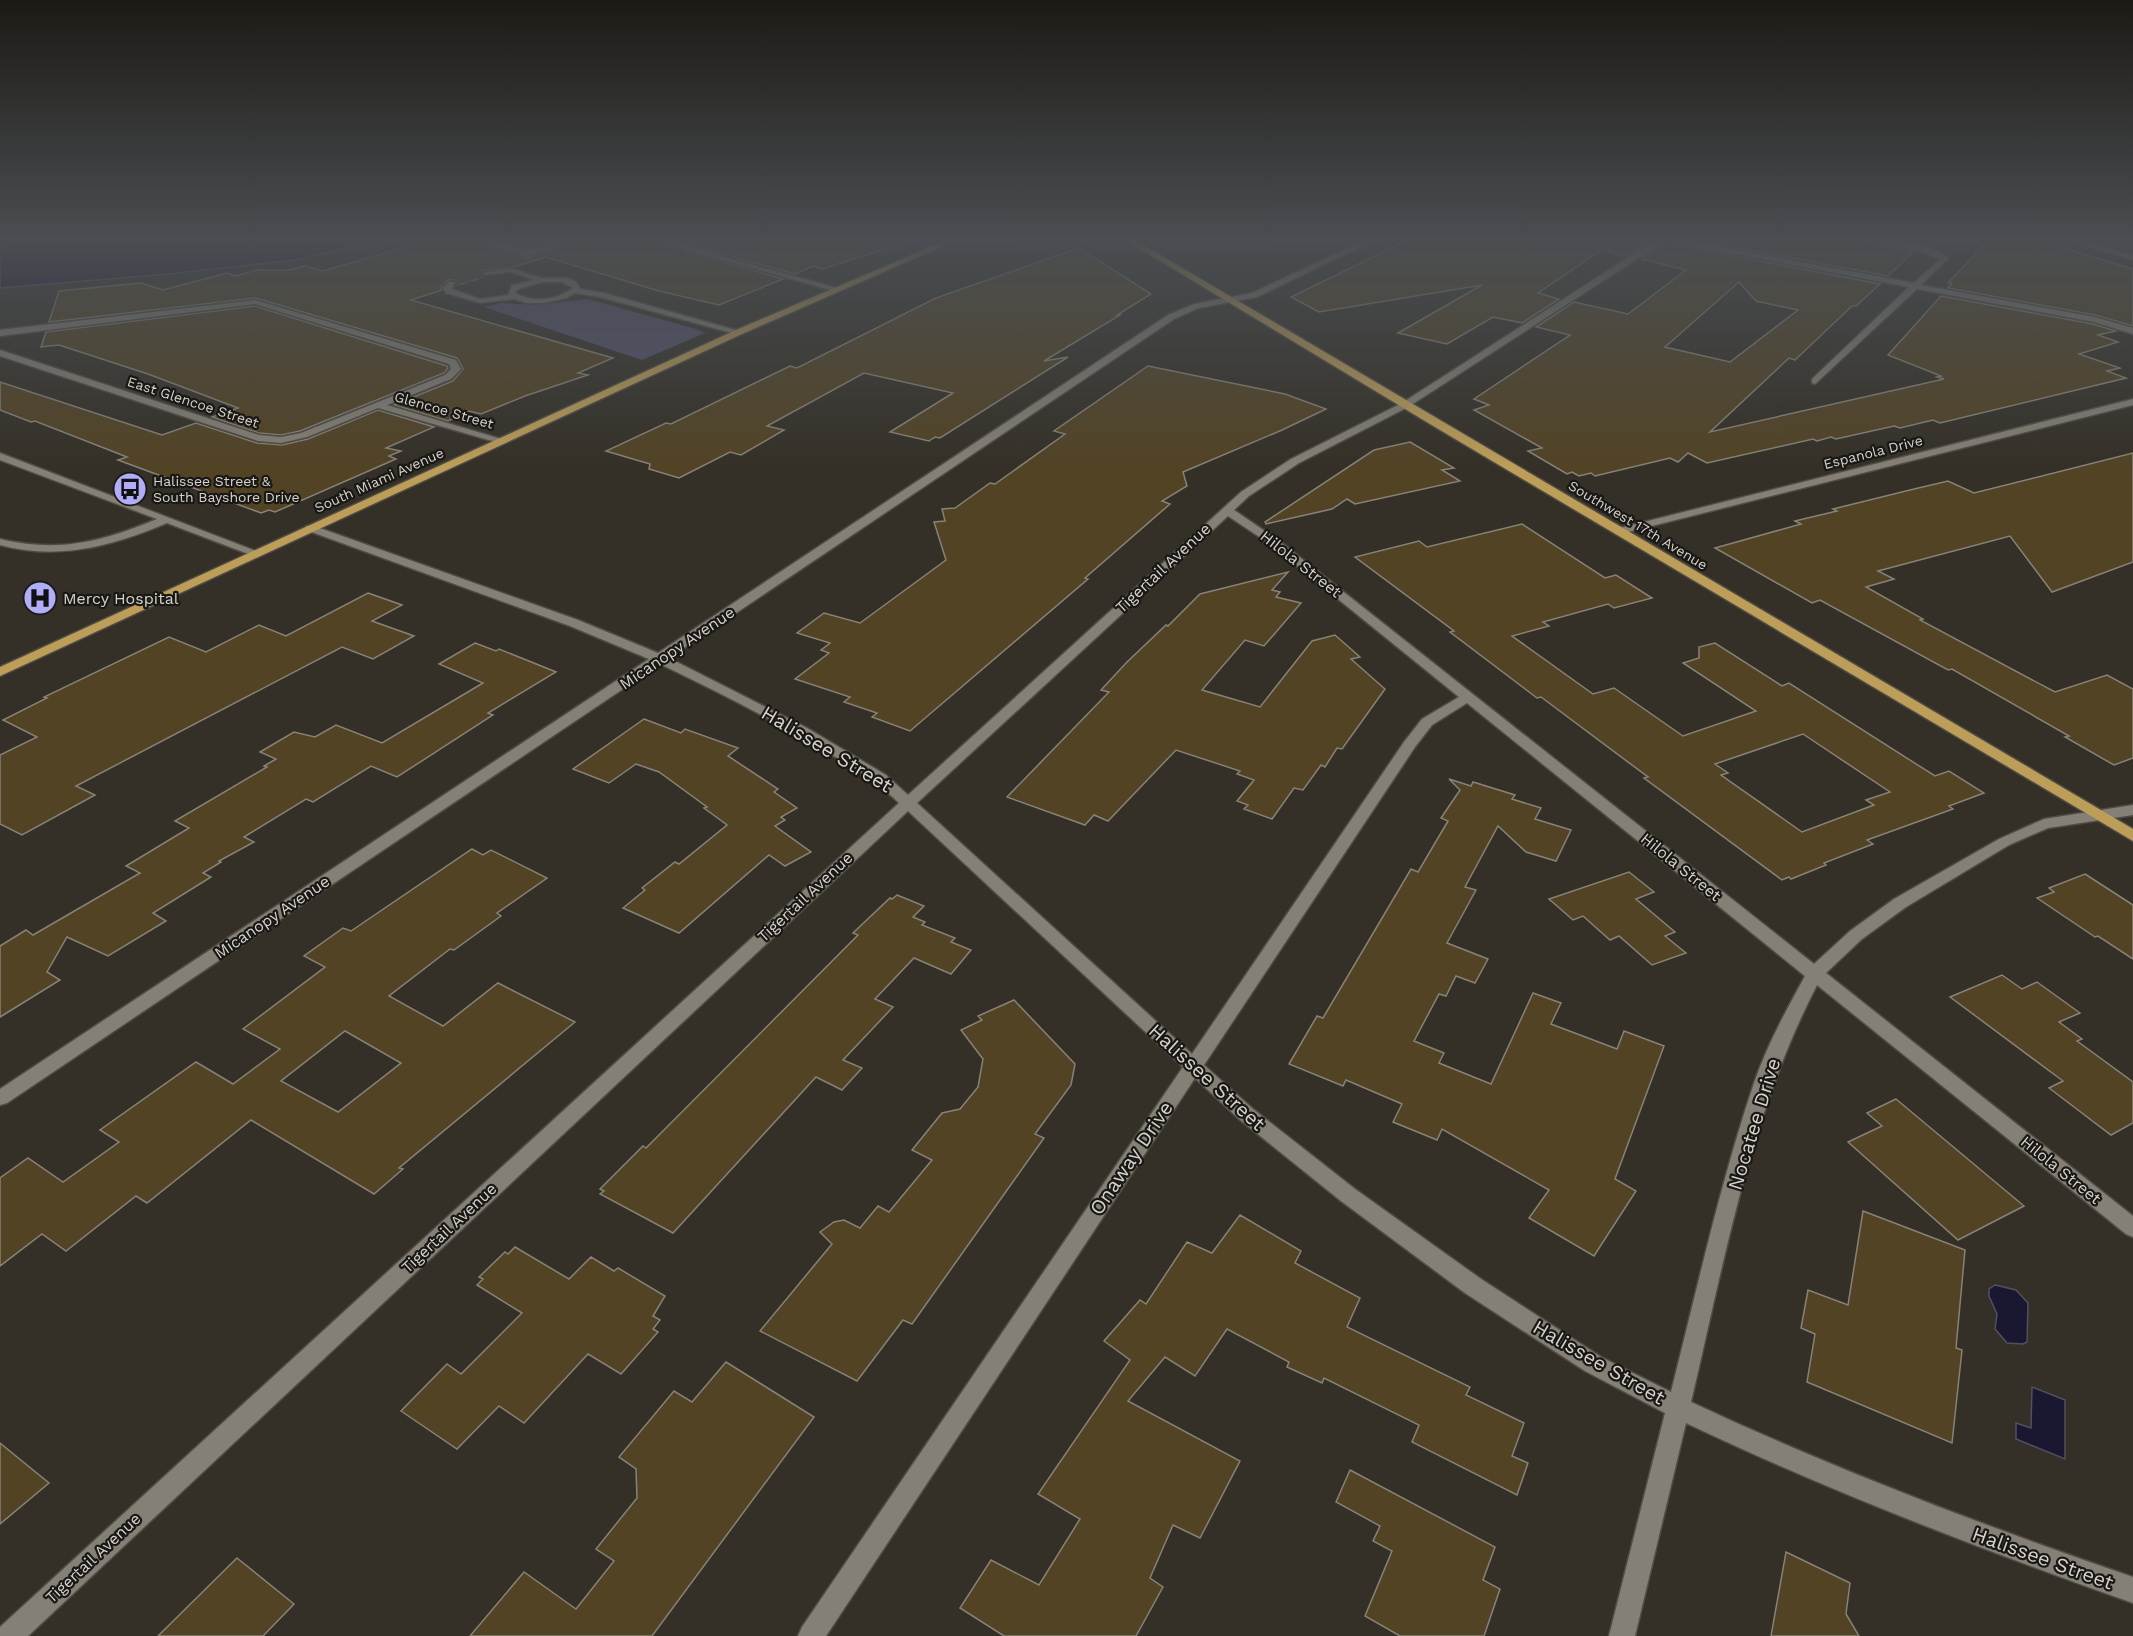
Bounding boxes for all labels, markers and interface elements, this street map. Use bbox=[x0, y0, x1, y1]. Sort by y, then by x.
street label: East Glencoe Street bbox=[125, 373, 261, 431]
street label: Glencoe Street bbox=[393, 388, 496, 432]
street label: Espanola Drive bbox=[1822, 432, 1924, 472]
street label: South Miami Avenue bbox=[312, 444, 446, 516]
bus stop icon: Halissee Street & South Bayshore Drive bbox=[112, 471, 148, 507]
place label: Halissee Street & South Bayshore Drive bbox=[153, 473, 300, 505]
street label: Southwest 17th Avenue bbox=[1566, 477, 1710, 573]
street label: Tigertail Avenue bbox=[1111, 519, 1215, 617]
street label: Hilola Street bbox=[1257, 526, 1346, 602]
hospital icon: Mercy Hospital bbox=[22, 580, 58, 616]
place label: Mercy Hospital bbox=[63, 589, 179, 608]
street label: Micanopy Avenue bbox=[616, 603, 738, 693]
street label: Halissee Street bbox=[757, 700, 897, 798]
street label: Hilola Street bbox=[1637, 829, 1725, 905]
street label: Tigertail Avenue bbox=[753, 848, 857, 946]
street label: Micanopy Avenue bbox=[211, 872, 333, 962]
street label: Halissee Street bbox=[1144, 1018, 1271, 1136]
street label: Nocatee Drive bbox=[1723, 1055, 1785, 1193]
street label: Onaway Drive bbox=[1084, 1097, 1178, 1219]
street label: Hilola Street bbox=[2017, 1132, 2105, 1208]
street label: Tigertail Avenue bbox=[397, 1179, 501, 1277]
street label: Halissee Street bbox=[1529, 1314, 1670, 1410]
street label: Tigertail Avenue bbox=[41, 1509, 145, 1607]
street label: Halissee Street bbox=[1969, 1521, 2117, 1595]

